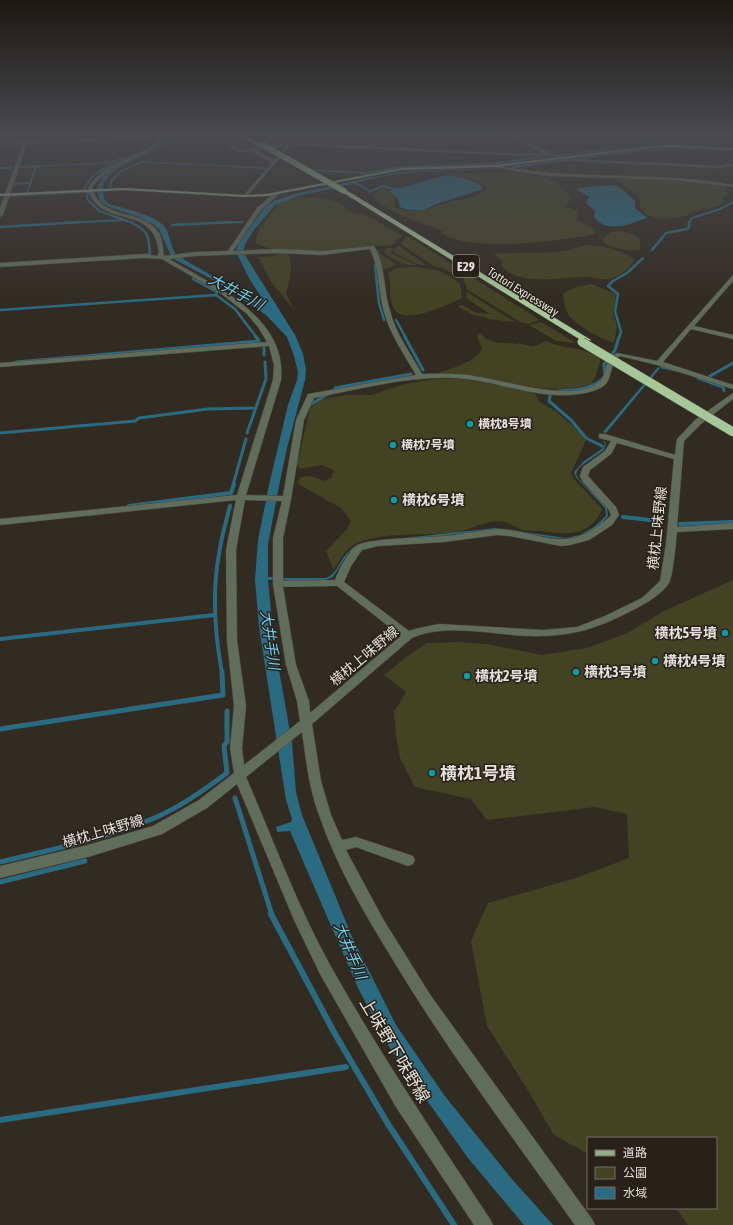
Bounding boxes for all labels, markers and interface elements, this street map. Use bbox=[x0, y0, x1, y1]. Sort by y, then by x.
road number: E29 bbox=[453, 255, 479, 277]
street label: Tottori Expressway bbox=[485, 265, 561, 319]
water label: 大井手川 bbox=[206, 270, 268, 314]
place label: 横枕8号墳 bbox=[478, 417, 532, 431]
marker: 横枕8号墳 bbox=[465, 419, 475, 429]
place label: 横枕7号墳 bbox=[401, 438, 455, 452]
marker: 横枕7号墳 bbox=[388, 440, 398, 450]
street label: 横枕上味野線 bbox=[645, 485, 669, 571]
place label: 横枕6号墳 bbox=[402, 492, 465, 508]
marker: 横枕6号墳 bbox=[389, 495, 399, 505]
water label: 大井手川 bbox=[258, 609, 283, 673]
street label: 横枕上味野線 bbox=[327, 623, 401, 689]
place label: 横枕5号墳 bbox=[654, 625, 717, 641]
marker: 横枕5号墳 bbox=[720, 628, 730, 638]
place label: 横枕4号墳 bbox=[663, 653, 726, 669]
marker: 横枕4号墳 bbox=[650, 656, 660, 666]
place label: 横枕3号墳 bbox=[584, 664, 647, 680]
marker: 横枕3号墳 bbox=[571, 667, 581, 677]
place label: 横枕2号墳 bbox=[475, 668, 538, 684]
marker: 横枕2号墳 bbox=[462, 671, 472, 681]
place label: 横枕1号墳 bbox=[440, 763, 516, 783]
marker: 横枕1号墳 bbox=[427, 768, 437, 778]
street label: 横枕上味野線 bbox=[60, 812, 146, 850]
water label: 大井手川 bbox=[331, 920, 371, 984]
street label: 上味野下味野線 bbox=[356, 994, 434, 1106]
legend bbox=[587, 1137, 717, 1209]
text: 道路 bbox=[623, 1146, 647, 1160]
text: 公園 bbox=[623, 1166, 647, 1180]
text: 水域 bbox=[623, 1186, 647, 1200]

